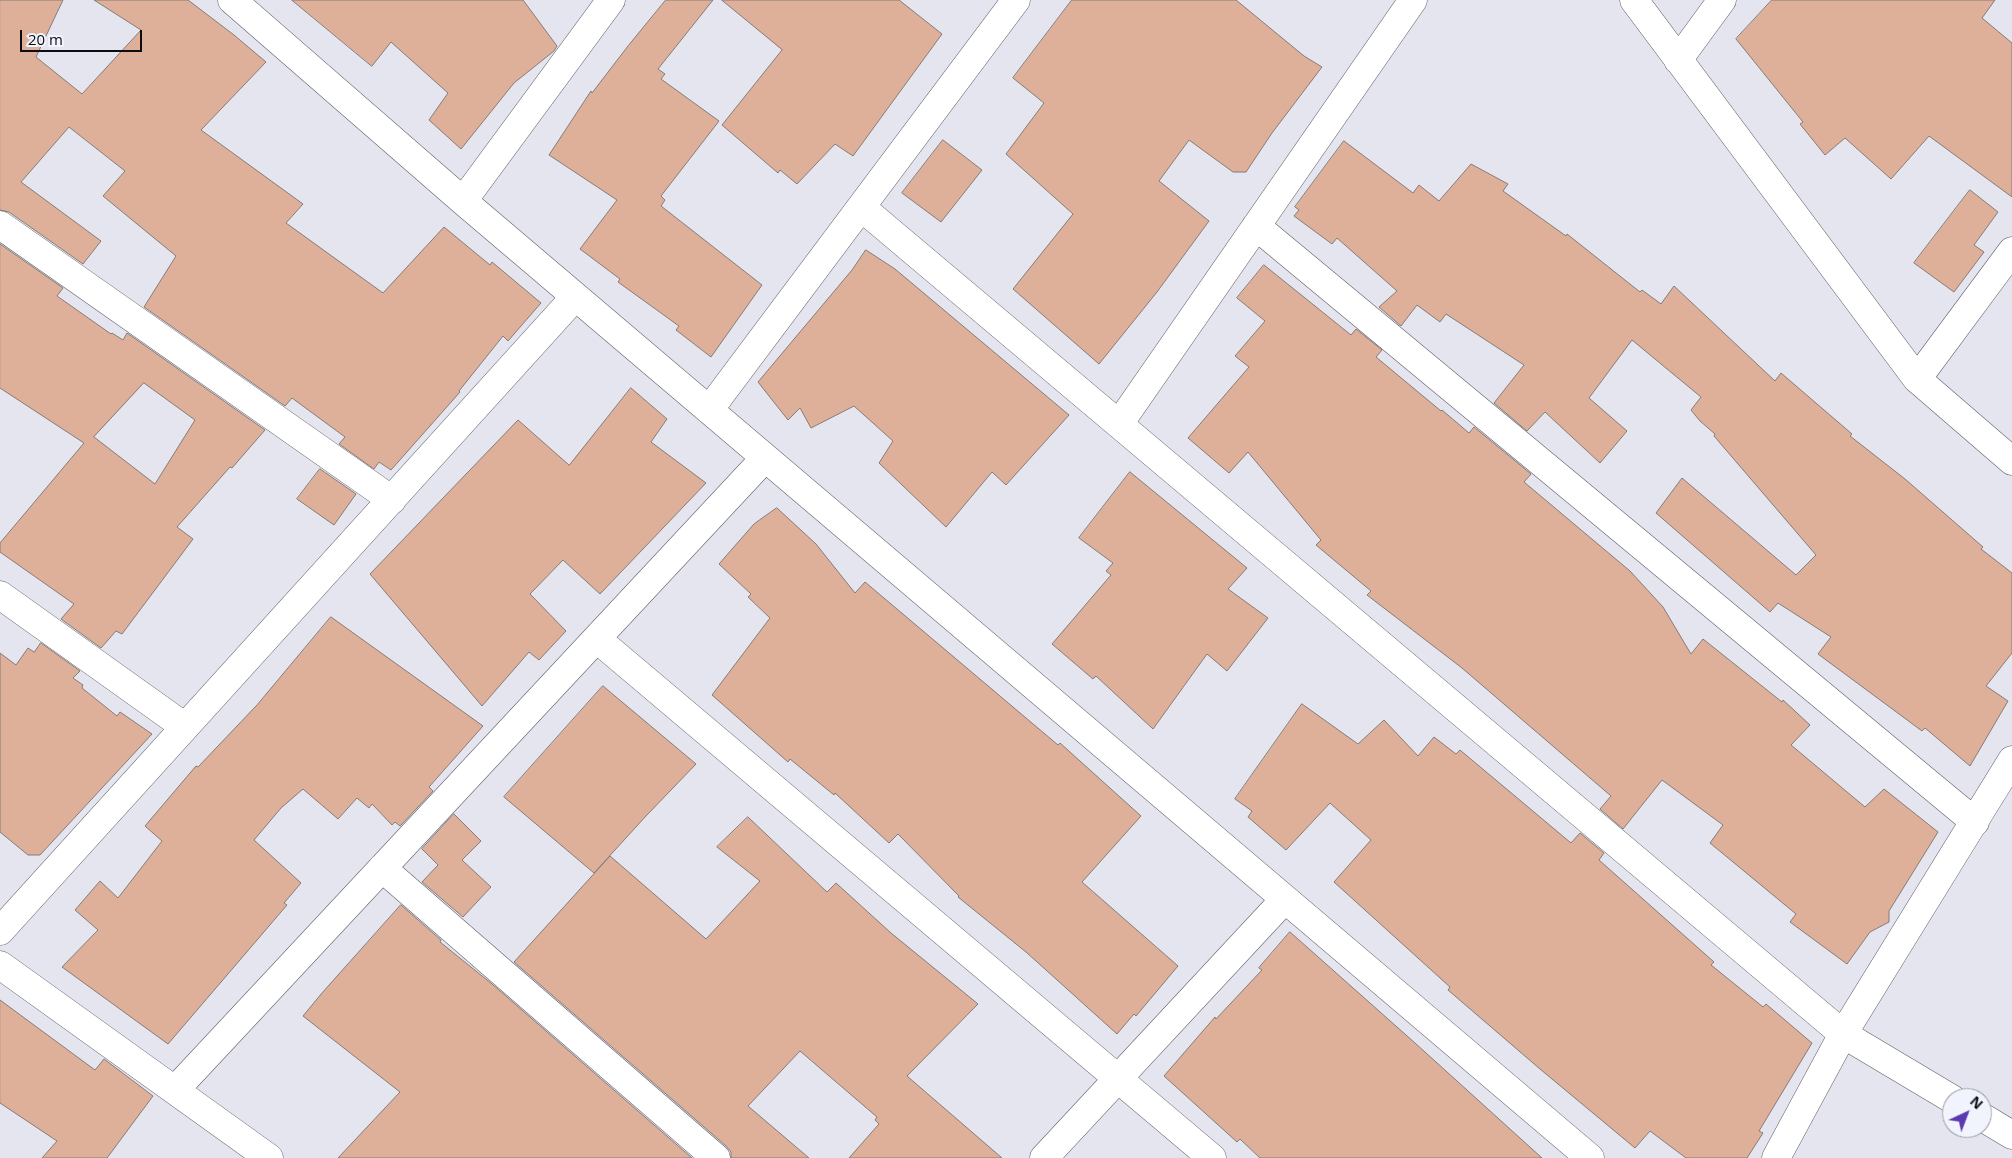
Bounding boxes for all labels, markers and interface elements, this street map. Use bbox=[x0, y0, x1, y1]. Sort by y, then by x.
scale bar bbox=[22, 20, 145, 52]
text: 20 m bbox=[28, 29, 63, 49]
north arrow bbox=[1942, 1088, 1992, 1138]
text: N bbox=[1966, 1092, 1988, 1113]

